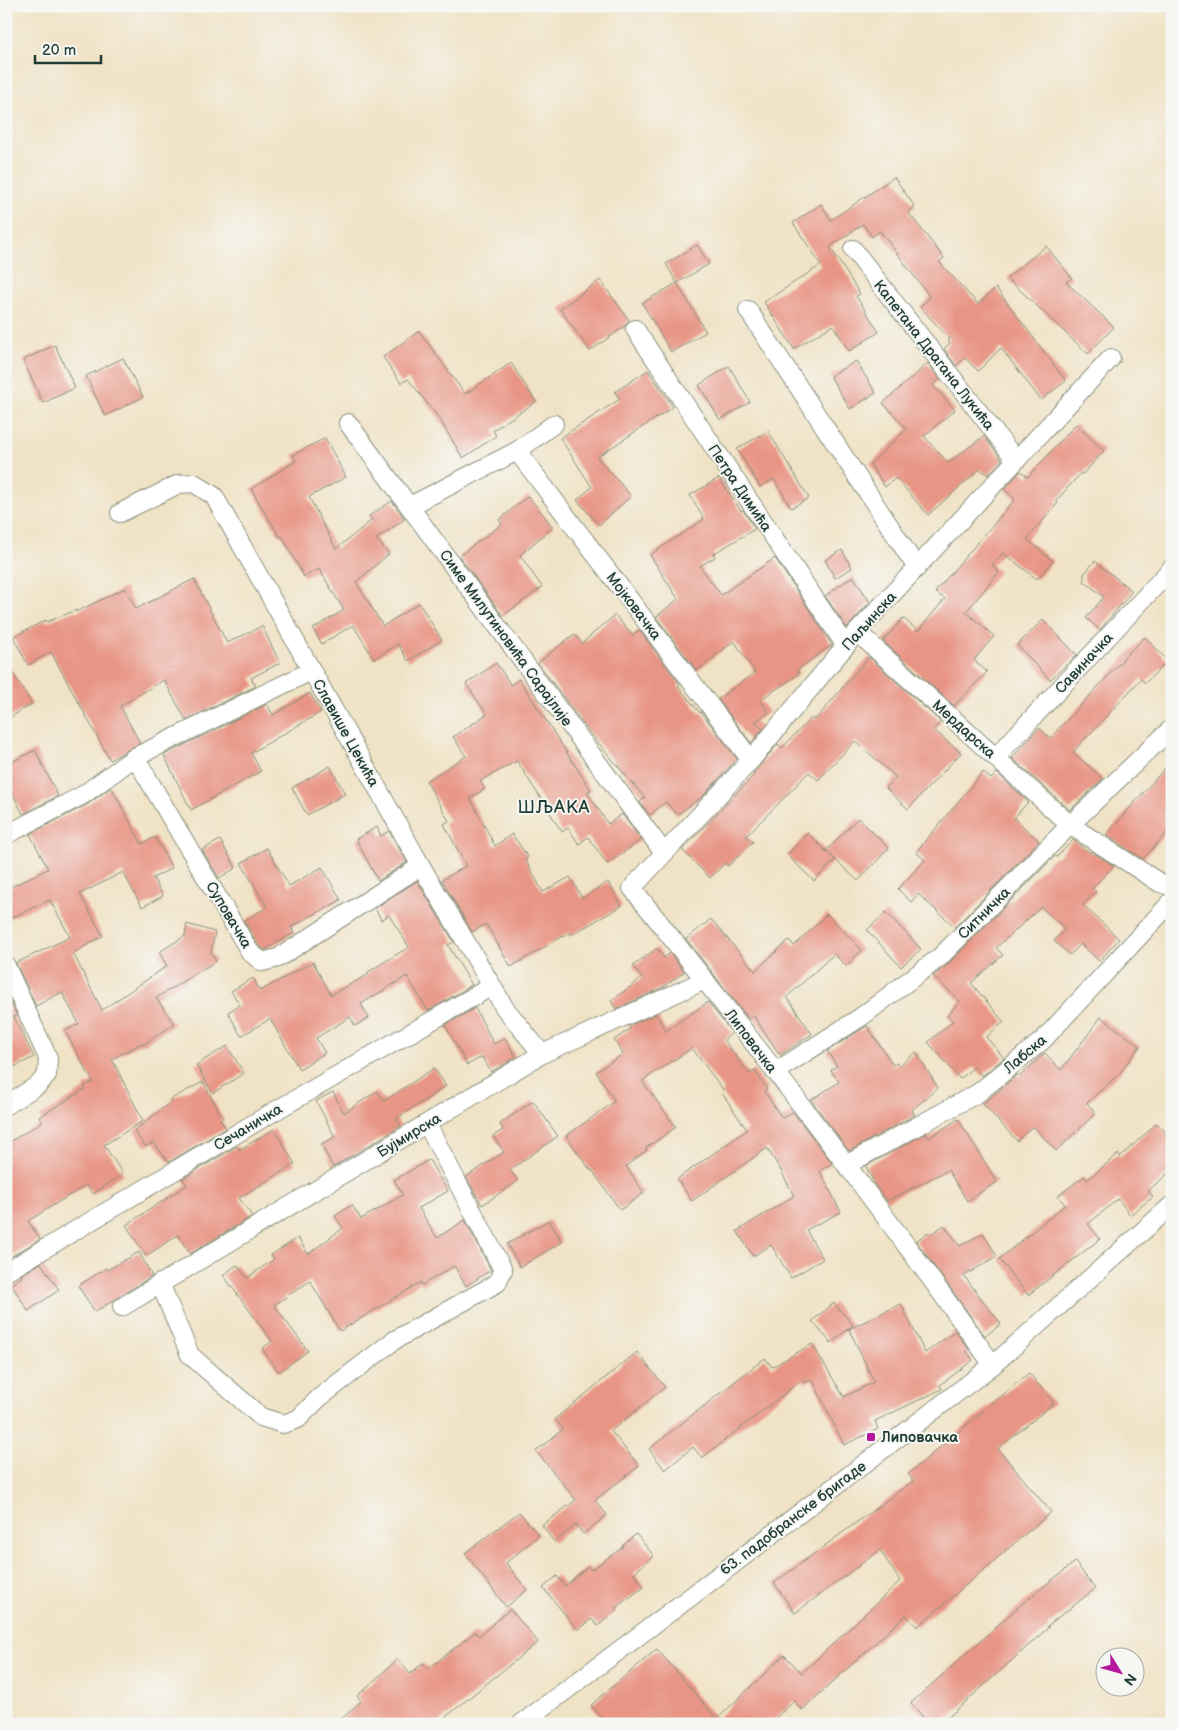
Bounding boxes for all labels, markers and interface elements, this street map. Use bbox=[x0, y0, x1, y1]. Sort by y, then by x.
scale bar bbox=[35, 32, 101, 64]
text: 20 m bbox=[42, 41, 76, 60]
street label: Капетана Драгана Лукића bbox=[869, 276, 998, 434]
street label: Петра Димића bbox=[703, 441, 776, 536]
street label: Симе Милутиновића Сарајлије bbox=[435, 546, 576, 730]
street label: Мојковачка bbox=[602, 568, 665, 644]
street label: Паљинска bbox=[838, 588, 901, 655]
street label: Савиначка bbox=[1051, 629, 1118, 698]
street label: Славише Цекића bbox=[308, 676, 383, 791]
street label: Мердарска bbox=[928, 696, 1000, 763]
district label: ШЉАКА bbox=[518, 797, 590, 818]
street label: Суповачка bbox=[201, 878, 256, 952]
street label: Ситничка bbox=[954, 883, 1015, 944]
street label: Липовачка bbox=[720, 1005, 781, 1077]
street label: Лабска bbox=[999, 1031, 1051, 1079]
street label: Сечаничка bbox=[211, 1100, 286, 1155]
street label: Бујмирска bbox=[374, 1109, 445, 1162]
place label: Липовачка bbox=[880, 1428, 958, 1447]
marker: Липовачка bbox=[865, 1431, 877, 1443]
street label: 63. падобранске бригаде bbox=[716, 1457, 870, 1580]
north arrow bbox=[1096, 1648, 1146, 1698]
text: N bbox=[1120, 1670, 1140, 1689]

